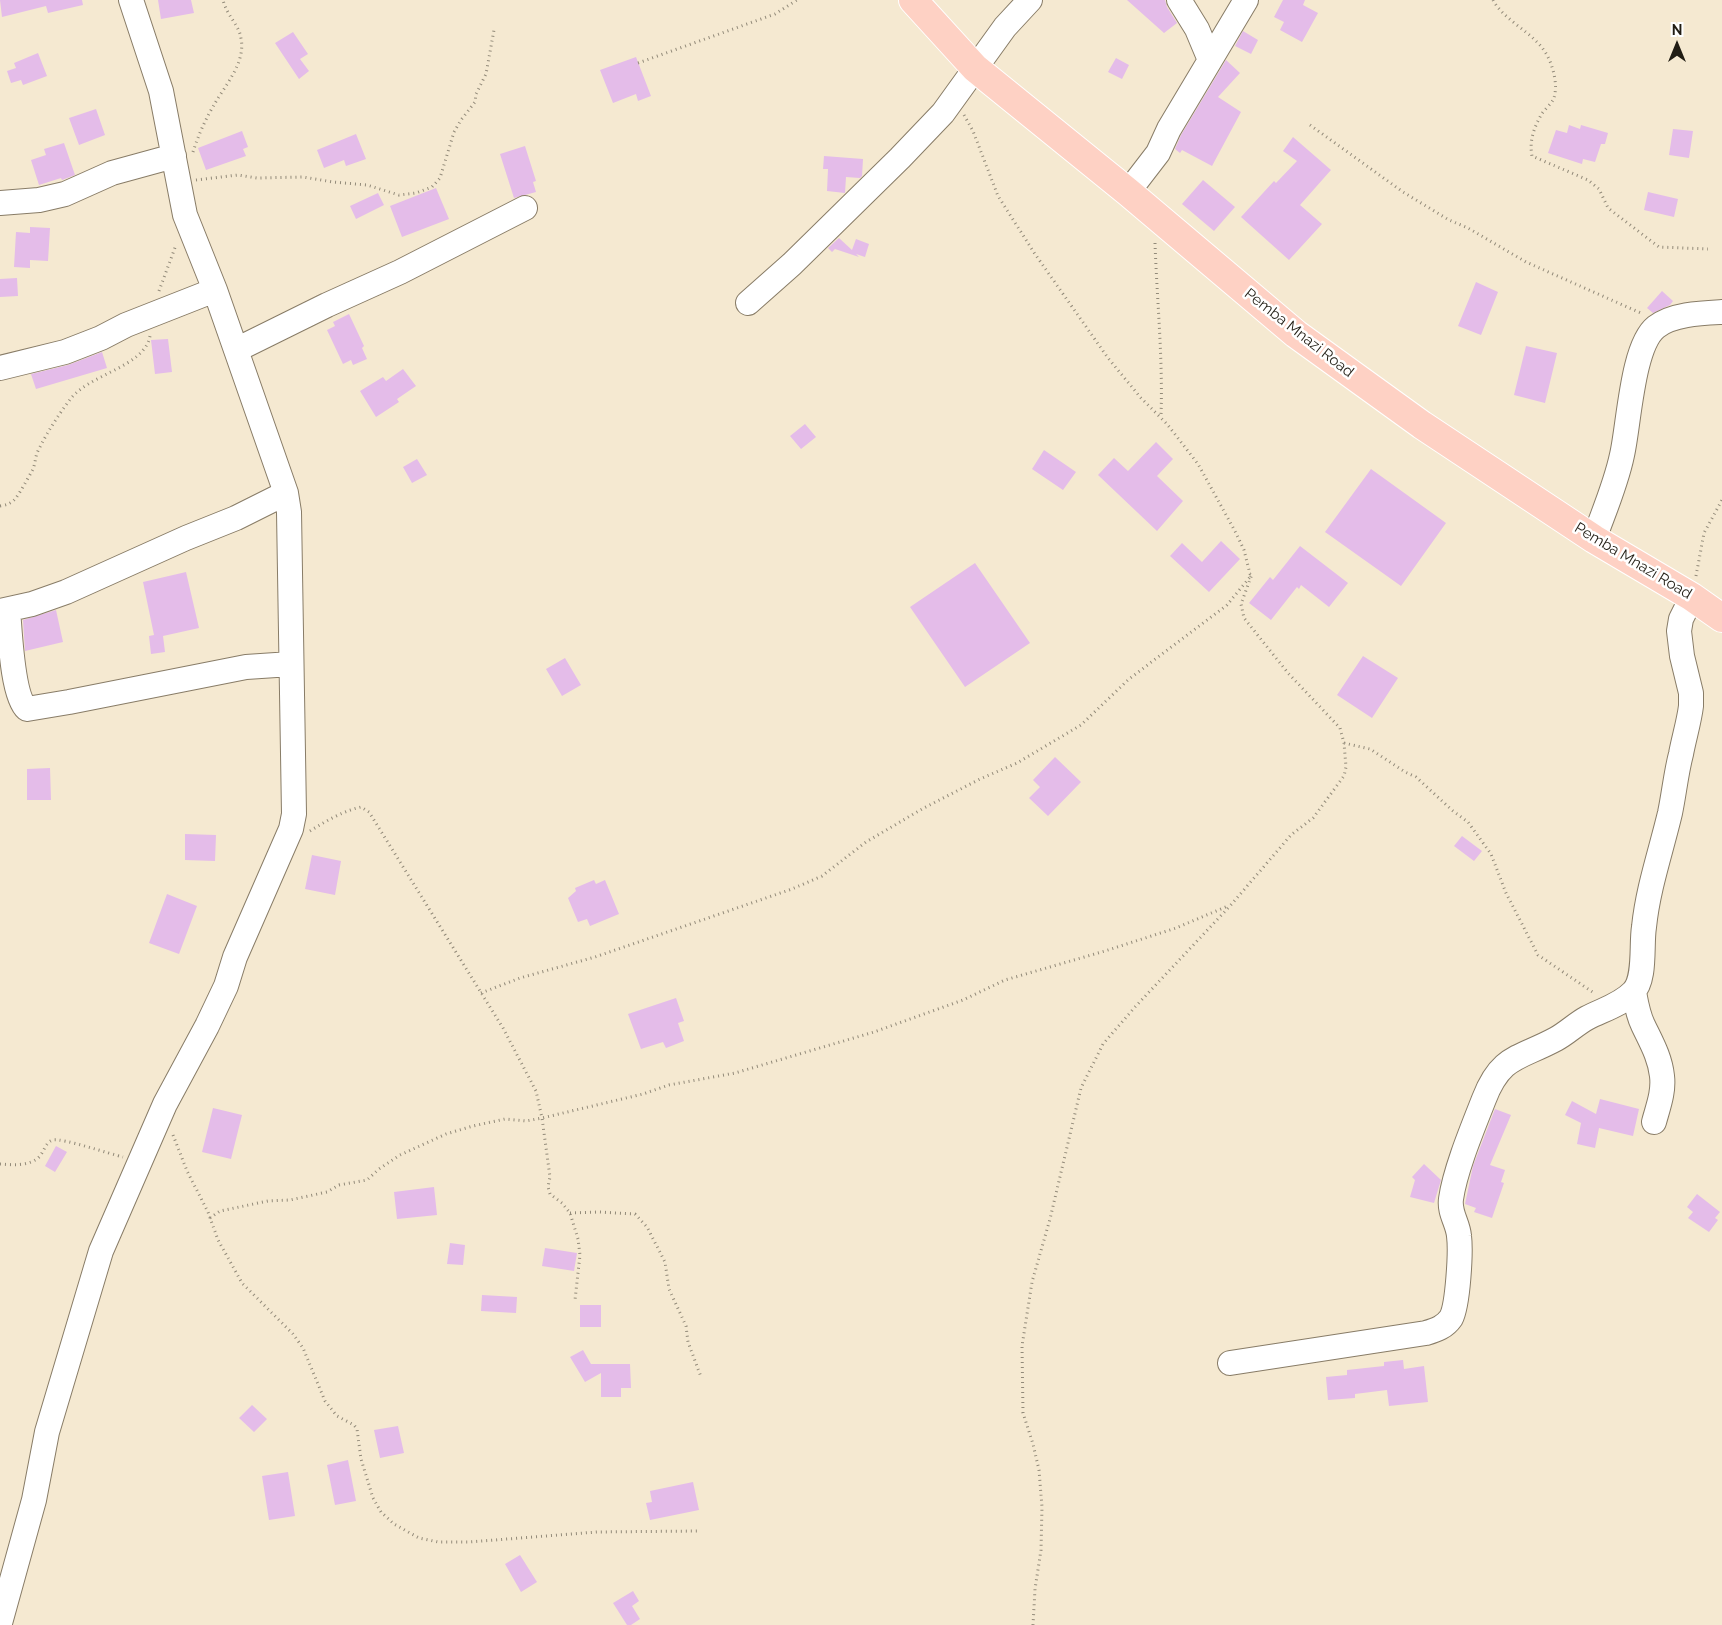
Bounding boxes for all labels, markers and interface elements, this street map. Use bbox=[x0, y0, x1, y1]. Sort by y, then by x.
north arrow bbox=[1652, 20, 1702, 70]
text: N bbox=[1672, 22, 1682, 38]
street label: Pemba Mnazi Road bbox=[1241, 285, 1357, 381]
street label: Pemba Mnazi Road bbox=[1571, 519, 1695, 603]

